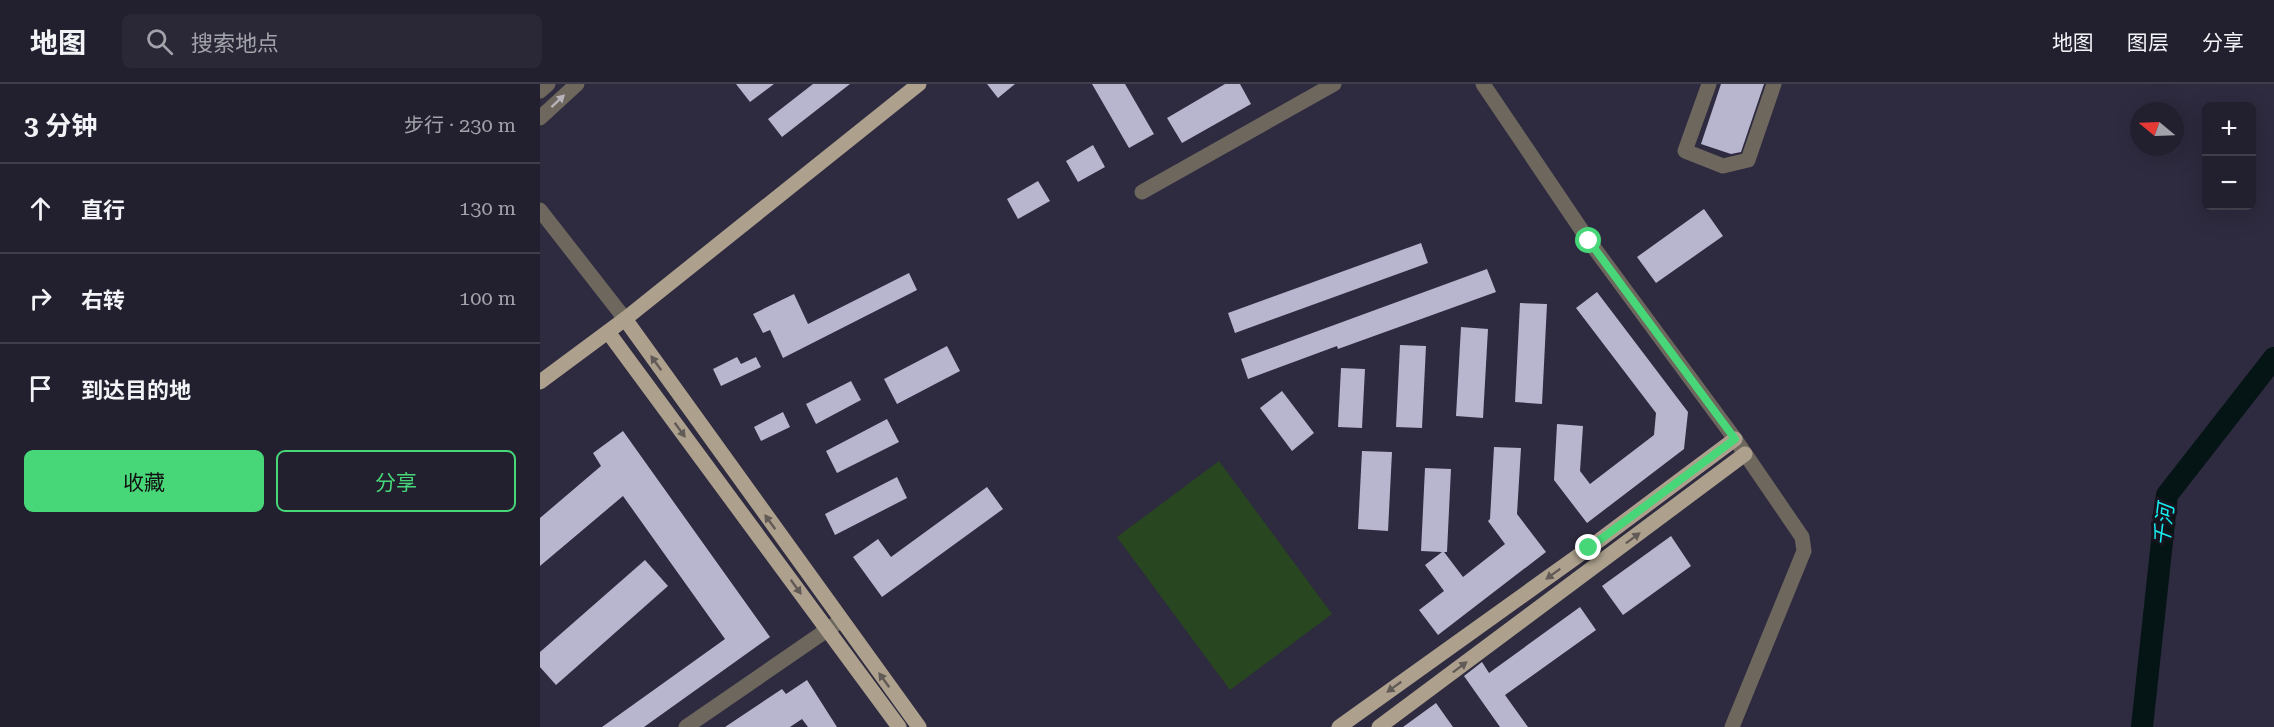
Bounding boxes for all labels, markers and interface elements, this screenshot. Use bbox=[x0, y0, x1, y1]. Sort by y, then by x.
search box bbox=[122, 14, 542, 68]
icon: search bbox=[143, 25, 176, 58]
text: 地图 bbox=[30, 27, 86, 60]
text: 搜索地点 bbox=[191, 31, 279, 56]
text: 地图 bbox=[2052, 31, 2094, 55]
text: 图层 bbox=[2127, 31, 2169, 55]
text: 分享 bbox=[2202, 31, 2244, 55]
one-way arrow bbox=[551, 94, 566, 108]
north arrow bbox=[2130, 102, 2184, 156]
map controls bbox=[2202, 102, 2256, 210]
button: + bbox=[2202, 102, 2256, 156]
text: 3 分钟 bbox=[24, 111, 97, 141]
text: 步行 · 230 m bbox=[404, 113, 516, 137]
button: − bbox=[2202, 156, 2256, 210]
icon: ahead bbox=[24, 192, 57, 225]
text: 130 m bbox=[459, 196, 516, 220]
text: 直行 bbox=[81, 198, 125, 223]
route start bbox=[1575, 227, 1601, 253]
icon: right bbox=[24, 282, 57, 315]
text: 100 m bbox=[459, 286, 516, 310]
text: 右转 bbox=[81, 288, 125, 313]
one-way arrow bbox=[650, 356, 662, 372]
icon: arrive bbox=[24, 372, 57, 405]
text: 到达目的地 bbox=[81, 378, 191, 403]
one-way arrow bbox=[674, 421, 686, 437]
button: 收藏 bbox=[24, 450, 264, 512]
button: 分享 bbox=[276, 450, 516, 512]
water label: 千河 bbox=[2150, 499, 2179, 547]
one-way arrow bbox=[764, 514, 776, 530]
one-way arrow bbox=[1625, 532, 1640, 544]
route end bbox=[1575, 534, 1601, 560]
one-way arrow bbox=[1545, 568, 1561, 580]
one-way arrow bbox=[789, 579, 801, 594]
one-way arrow bbox=[1451, 661, 1467, 673]
one-way arrow bbox=[878, 672, 890, 688]
one-way arrow bbox=[1387, 681, 1403, 693]

